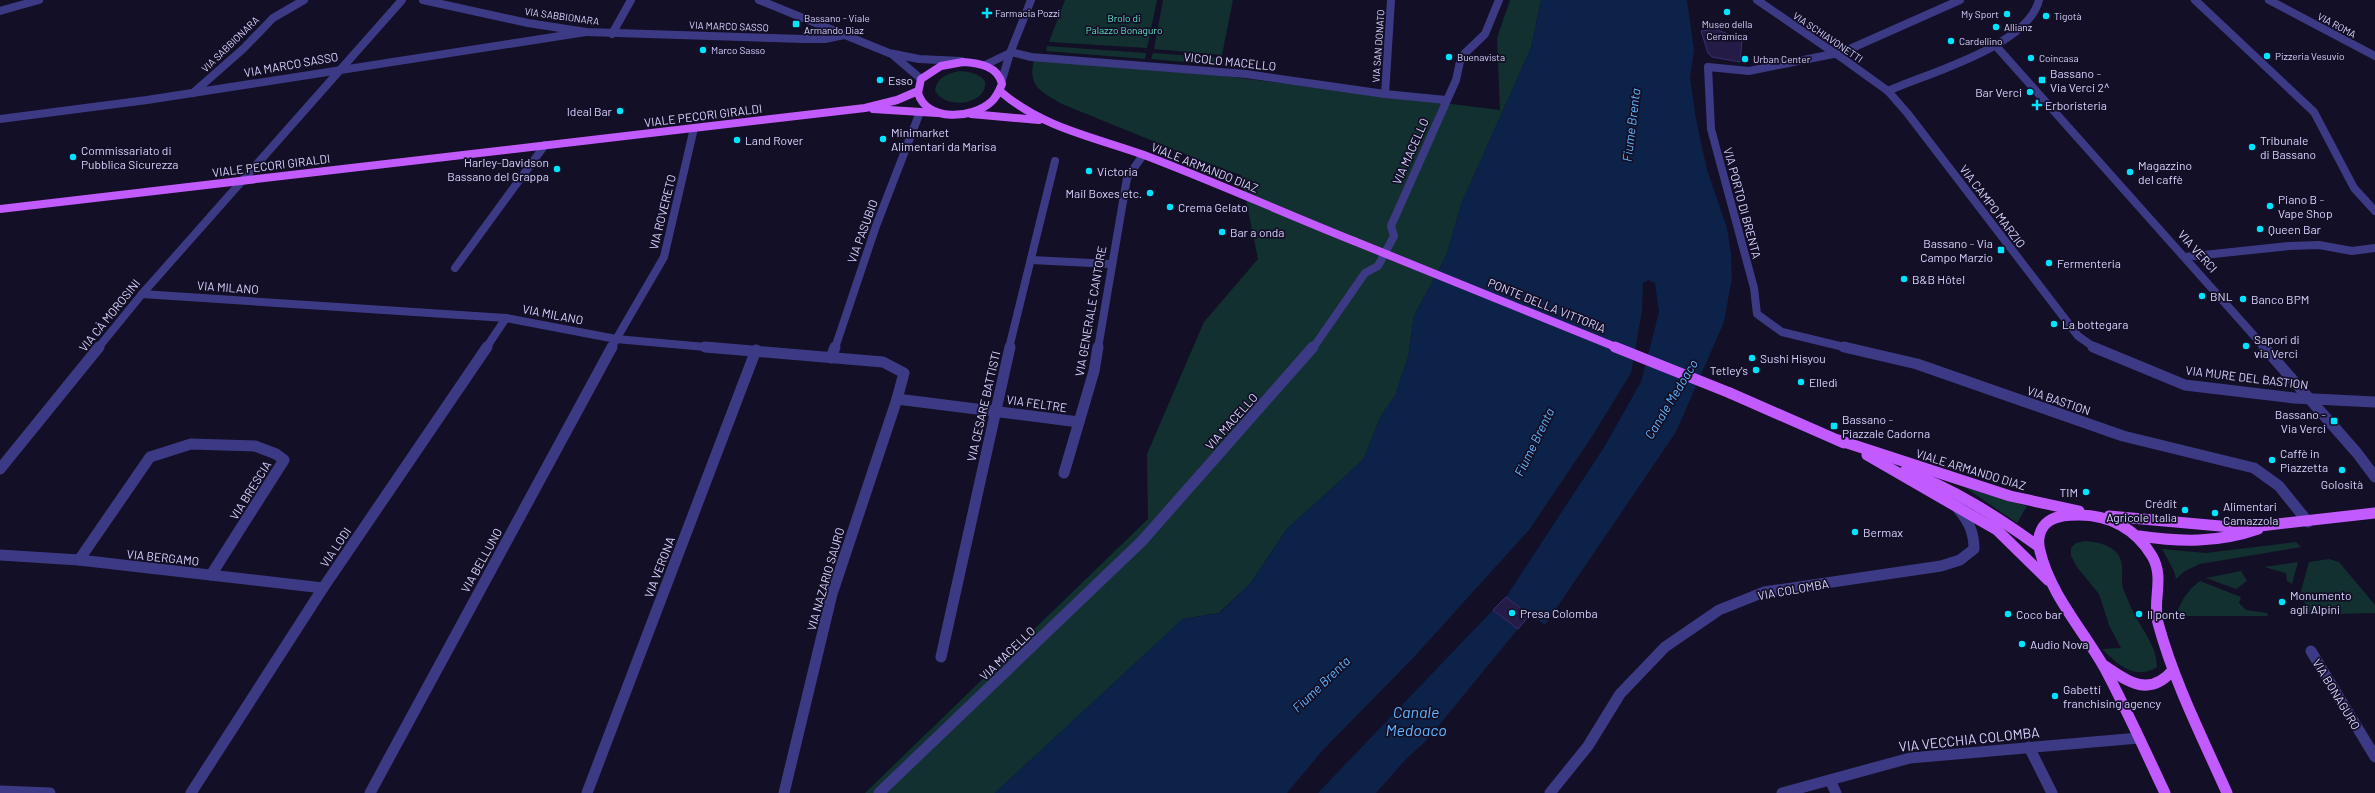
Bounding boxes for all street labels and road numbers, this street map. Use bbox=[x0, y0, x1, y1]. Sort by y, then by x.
street label: VIA SABBIONARA bbox=[524, 5, 600, 27]
street label: VIA SAN DONATO bbox=[1369, 9, 1387, 83]
street label: VIA SCHIAVONETTI bbox=[1791, 9, 1865, 65]
street label: VIA ROMA bbox=[2316, 10, 2358, 40]
street label: VIA SABBIONARA bbox=[199, 14, 261, 74]
street label: VIA MARCO SASSO bbox=[689, 19, 769, 33]
street label: VIA MARCO SASSO bbox=[243, 49, 339, 79]
street label: VICOLO MACELLO bbox=[1183, 49, 1277, 73]
street label: VIALE PECORI GIRALDI bbox=[643, 101, 763, 129]
street label: VIA MACELLO bbox=[1389, 116, 1431, 186]
street label: VIALE ARMANDO DIAZ bbox=[1149, 139, 1261, 195]
street label: VIA PORTO DI BRENTA bbox=[1721, 146, 1765, 260]
street label: VIALE PECORI GIRALDI bbox=[211, 151, 331, 179]
street label: VIA CAMPO MARZIO bbox=[1957, 162, 2029, 250]
street label: VIA ROVERETO bbox=[646, 173, 678, 251]
street label: VIA PASUBIO bbox=[844, 197, 880, 265]
street label: VIA VERCI bbox=[2175, 227, 2221, 275]
street label: VIA GENERALE CANTORE bbox=[1072, 245, 1108, 377]
street label: PONTE DELLA VITTORIA bbox=[1486, 275, 1608, 335]
street label: VIA CÀ MOROSINI bbox=[76, 276, 142, 354]
street label: VIA MILANO bbox=[197, 278, 259, 296]
street label: VIA MILANO bbox=[521, 301, 585, 327]
street label: VIA CESARE BATTISTI bbox=[963, 349, 1003, 463]
street label: VIA MURE DEL BASTION bbox=[2185, 363, 2309, 391]
street label: VIA BASTION bbox=[2025, 383, 2093, 417]
street label: VIA MACELLO bbox=[1202, 390, 1260, 452]
street label: VIA FELTRE bbox=[1006, 392, 1068, 414]
street label: VIALE ARMANDO DIAZ bbox=[1914, 446, 2028, 492]
street label: VIA BRESCIA bbox=[226, 458, 274, 522]
street label: VIA LODI bbox=[317, 525, 353, 569]
street label: VIA BELLUNO bbox=[458, 525, 504, 595]
street label: VIA NAZARIO SAURO bbox=[804, 526, 846, 632]
street label: VIA VERONA bbox=[641, 535, 677, 599]
street label: VIA BERGAMO bbox=[126, 546, 200, 568]
street label: VIA COLOMBA bbox=[1756, 576, 1830, 602]
street label: VIA MACELLO bbox=[977, 623, 1037, 683]
street label: VIA BONAGURO bbox=[2310, 656, 2364, 732]
street label: VIA VECCHIA COLOMBA bbox=[1898, 723, 2041, 755]

